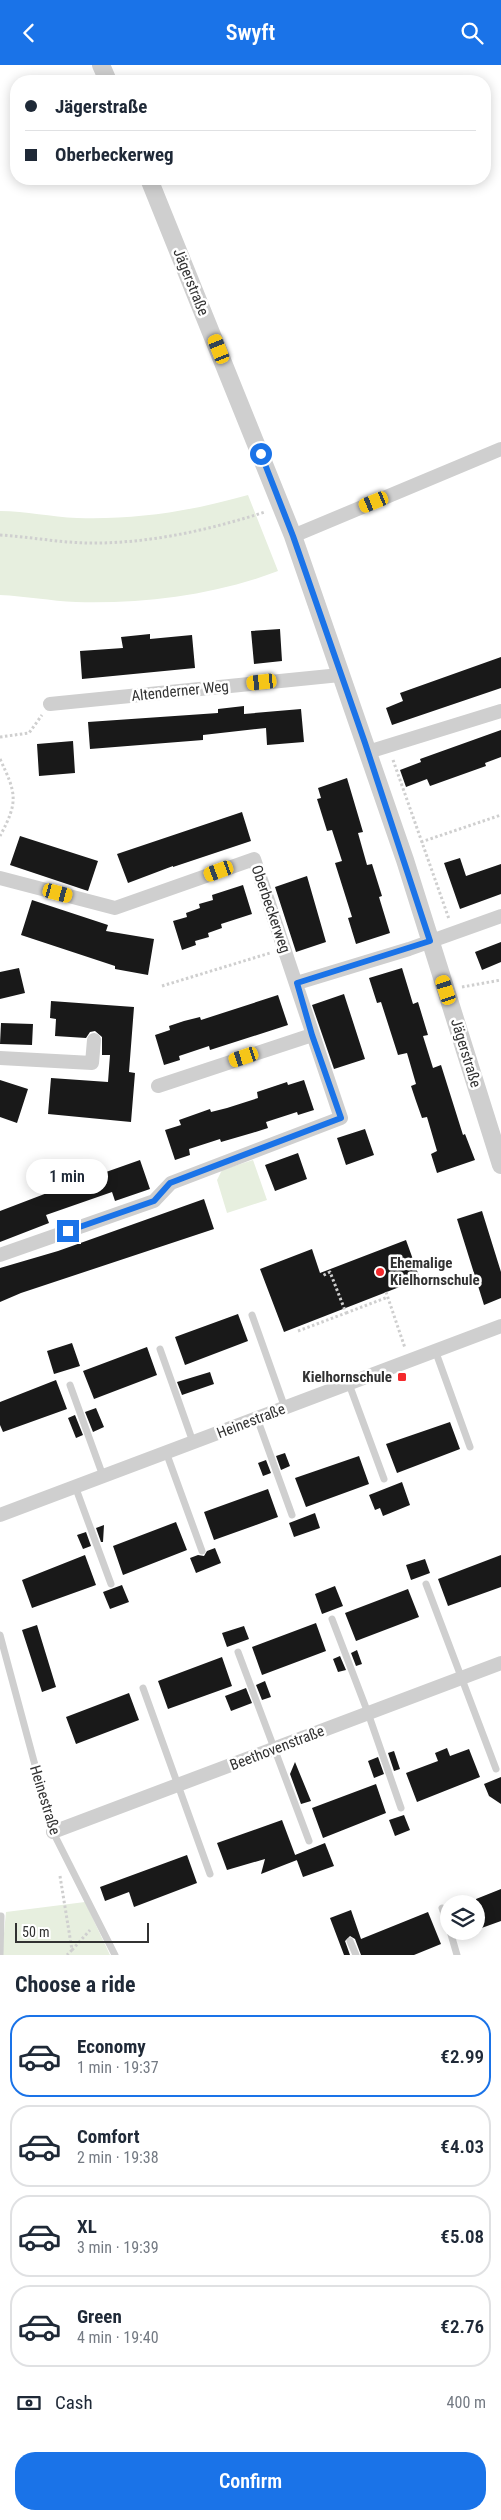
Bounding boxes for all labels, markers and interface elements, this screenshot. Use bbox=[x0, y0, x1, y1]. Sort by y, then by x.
icon: back bbox=[15, 19, 43, 47]
icon: search bbox=[458, 19, 486, 47]
text: Swyft bbox=[226, 20, 275, 45]
text: Jägerstraße bbox=[55, 95, 147, 118]
text: Oberbeckerweg bbox=[55, 143, 174, 166]
street label: Jägerstraße bbox=[169, 246, 213, 318]
car bbox=[206, 332, 231, 366]
route start bbox=[250, 443, 272, 465]
car bbox=[357, 489, 390, 515]
car bbox=[246, 673, 277, 691]
street label: Altenderner Weg bbox=[130, 677, 230, 705]
car bbox=[202, 859, 235, 883]
street label: Oberbeckerweg bbox=[248, 863, 294, 955]
car bbox=[41, 882, 74, 904]
car bbox=[434, 973, 457, 1007]
street label: Jägerstraße bbox=[447, 1016, 485, 1090]
car bbox=[227, 1045, 260, 1069]
callout: 1 min bbox=[27, 1159, 109, 1193]
text: 1 min bbox=[49, 1167, 85, 1186]
route end bbox=[57, 1220, 79, 1242]
place label: Ehemalige Kielhornschule bbox=[390, 1254, 480, 1289]
marker: Ehemalige Kielhornschule bbox=[374, 1266, 386, 1278]
place label: Kielhornschule bbox=[302, 1368, 392, 1386]
marker: Kielhornschule bbox=[396, 1371, 408, 1383]
street label: Heinestraße bbox=[214, 1400, 288, 1442]
street label: Beethovenstraße bbox=[227, 1722, 327, 1774]
street label: Heinestraße bbox=[26, 1763, 64, 1837]
map controls bbox=[440, 1895, 485, 1940]
button: layers bbox=[440, 1895, 485, 1940]
scale bar bbox=[15, 1920, 149, 1943]
text: 50 m bbox=[22, 1924, 50, 1940]
text: Choose a ride bbox=[15, 1972, 136, 1997]
icon: car bbox=[17, 2034, 62, 2079]
text: Economy bbox=[77, 2035, 146, 2058]
text: €2.99 bbox=[440, 2045, 484, 2068]
text: 1 min · 19:37 bbox=[77, 2058, 159, 2077]
icon: car bbox=[17, 2124, 62, 2169]
text: Comfort bbox=[77, 2125, 140, 2148]
text: €4.03 bbox=[440, 2135, 484, 2158]
text: 2 min · 19:38 bbox=[77, 2148, 159, 2167]
icon: car bbox=[17, 2214, 62, 2259]
text: XL bbox=[77, 2215, 97, 2238]
text: €5.08 bbox=[440, 2225, 484, 2248]
text: 3 min · 19:39 bbox=[77, 2238, 159, 2257]
icon: car bbox=[17, 2304, 62, 2349]
text: Green bbox=[77, 2305, 122, 2328]
text: €2.76 bbox=[440, 2315, 484, 2338]
text: 4 min · 19:40 bbox=[77, 2328, 159, 2347]
icon: cash bbox=[15, 2389, 43, 2417]
text: Cash bbox=[55, 2391, 93, 2414]
text: 400 m bbox=[447, 2393, 486, 2412]
button: Confirm bbox=[15, 2452, 486, 2510]

